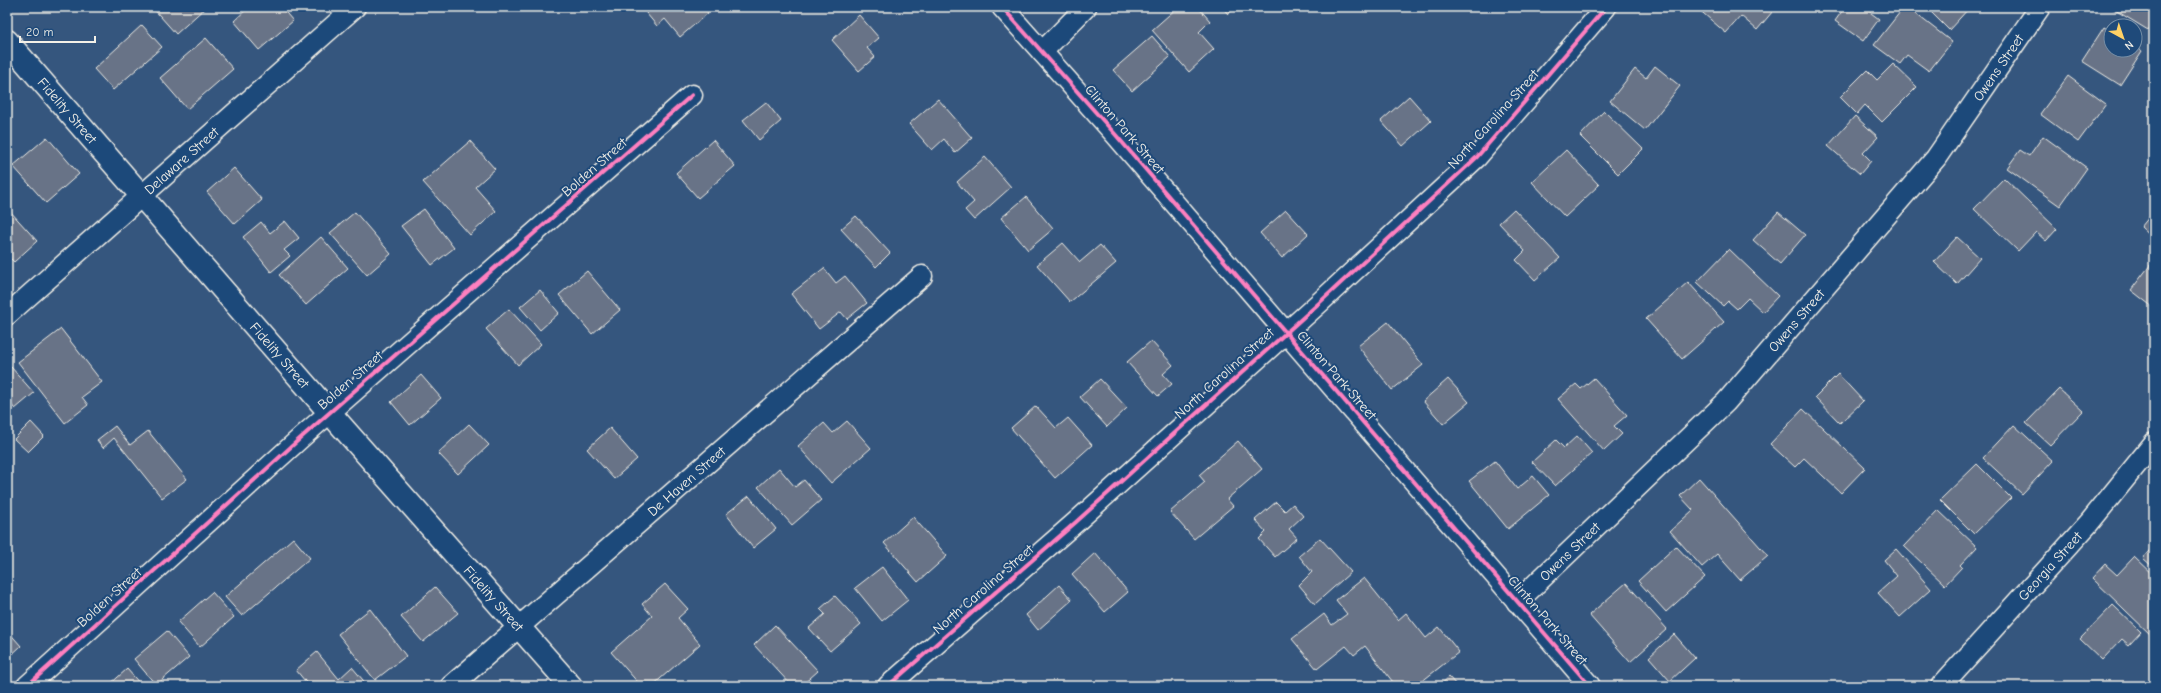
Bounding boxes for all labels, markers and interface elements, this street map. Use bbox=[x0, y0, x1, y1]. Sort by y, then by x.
scale bar bbox=[20, 18, 95, 44]
north arrow bbox=[2103, 18, 2143, 58]
text: 20 m bbox=[26, 25, 54, 39]
street label: Owens Street bbox=[1970, 30, 2028, 105]
text: N bbox=[2122, 38, 2136, 53]
street label: North Carolina Street bbox=[1444, 65, 1543, 173]
street label: Fidelity Street bbox=[34, 74, 101, 148]
street label: Clinton Park Street bbox=[1081, 81, 1169, 178]
street label: Delaware Street bbox=[141, 123, 223, 198]
street label: Bolden Street bbox=[558, 134, 631, 200]
street label: Owens Street bbox=[1765, 285, 1829, 356]
street label: Fidelity Street bbox=[246, 319, 313, 393]
street label: North Carolina Street bbox=[1171, 324, 1278, 422]
street label: Clinton Park Street bbox=[1293, 327, 1381, 424]
street label: Bolden Street bbox=[314, 347, 387, 413]
street label: De Haven Street bbox=[644, 442, 730, 520]
street label: Owens Street bbox=[1536, 518, 1605, 585]
street label: Georgia Street bbox=[2015, 528, 2087, 604]
street label: North Carolina Street bbox=[930, 540, 1038, 638]
street label: Fidelity Street bbox=[460, 562, 527, 636]
street label: Bolden Street bbox=[74, 563, 146, 631]
street label: Clinton Park Street bbox=[1504, 572, 1592, 669]

